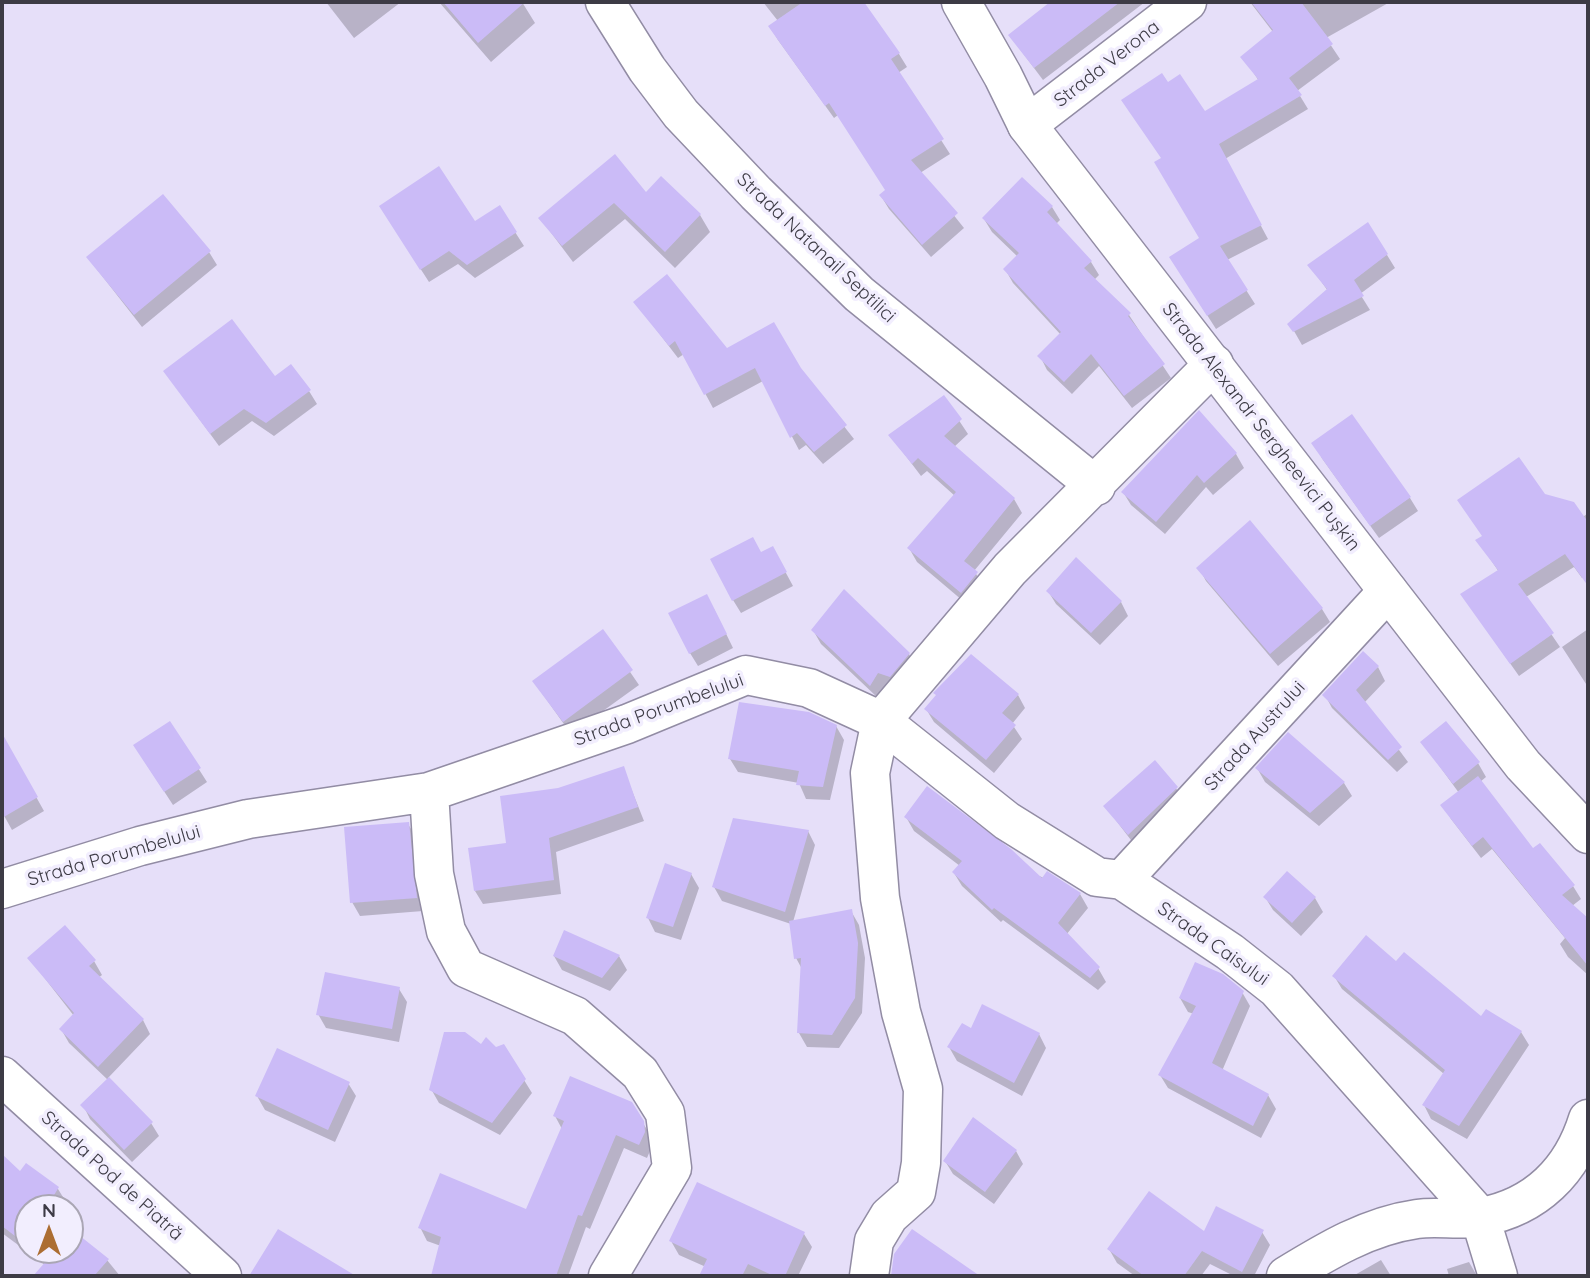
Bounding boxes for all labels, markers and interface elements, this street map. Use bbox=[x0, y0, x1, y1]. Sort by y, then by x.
street label: Strada Verona bbox=[1050, 16, 1164, 112]
street label: Strada Natanail Septilici bbox=[732, 168, 900, 328]
street label: Strada Alexandr Sergheevici Pușkin bbox=[1157, 298, 1365, 556]
street label: Strada Porumbelului bbox=[571, 669, 747, 751]
street label: Strada Austrului bbox=[1200, 677, 1310, 795]
street label: Strada Porumbelului bbox=[25, 820, 203, 892]
street label: Strada Caisului bbox=[1153, 897, 1273, 991]
street label: Strada Pod de Piatră bbox=[37, 1106, 187, 1246]
north arrow bbox=[14, 1194, 84, 1264]
text: N bbox=[42, 1198, 56, 1222]

